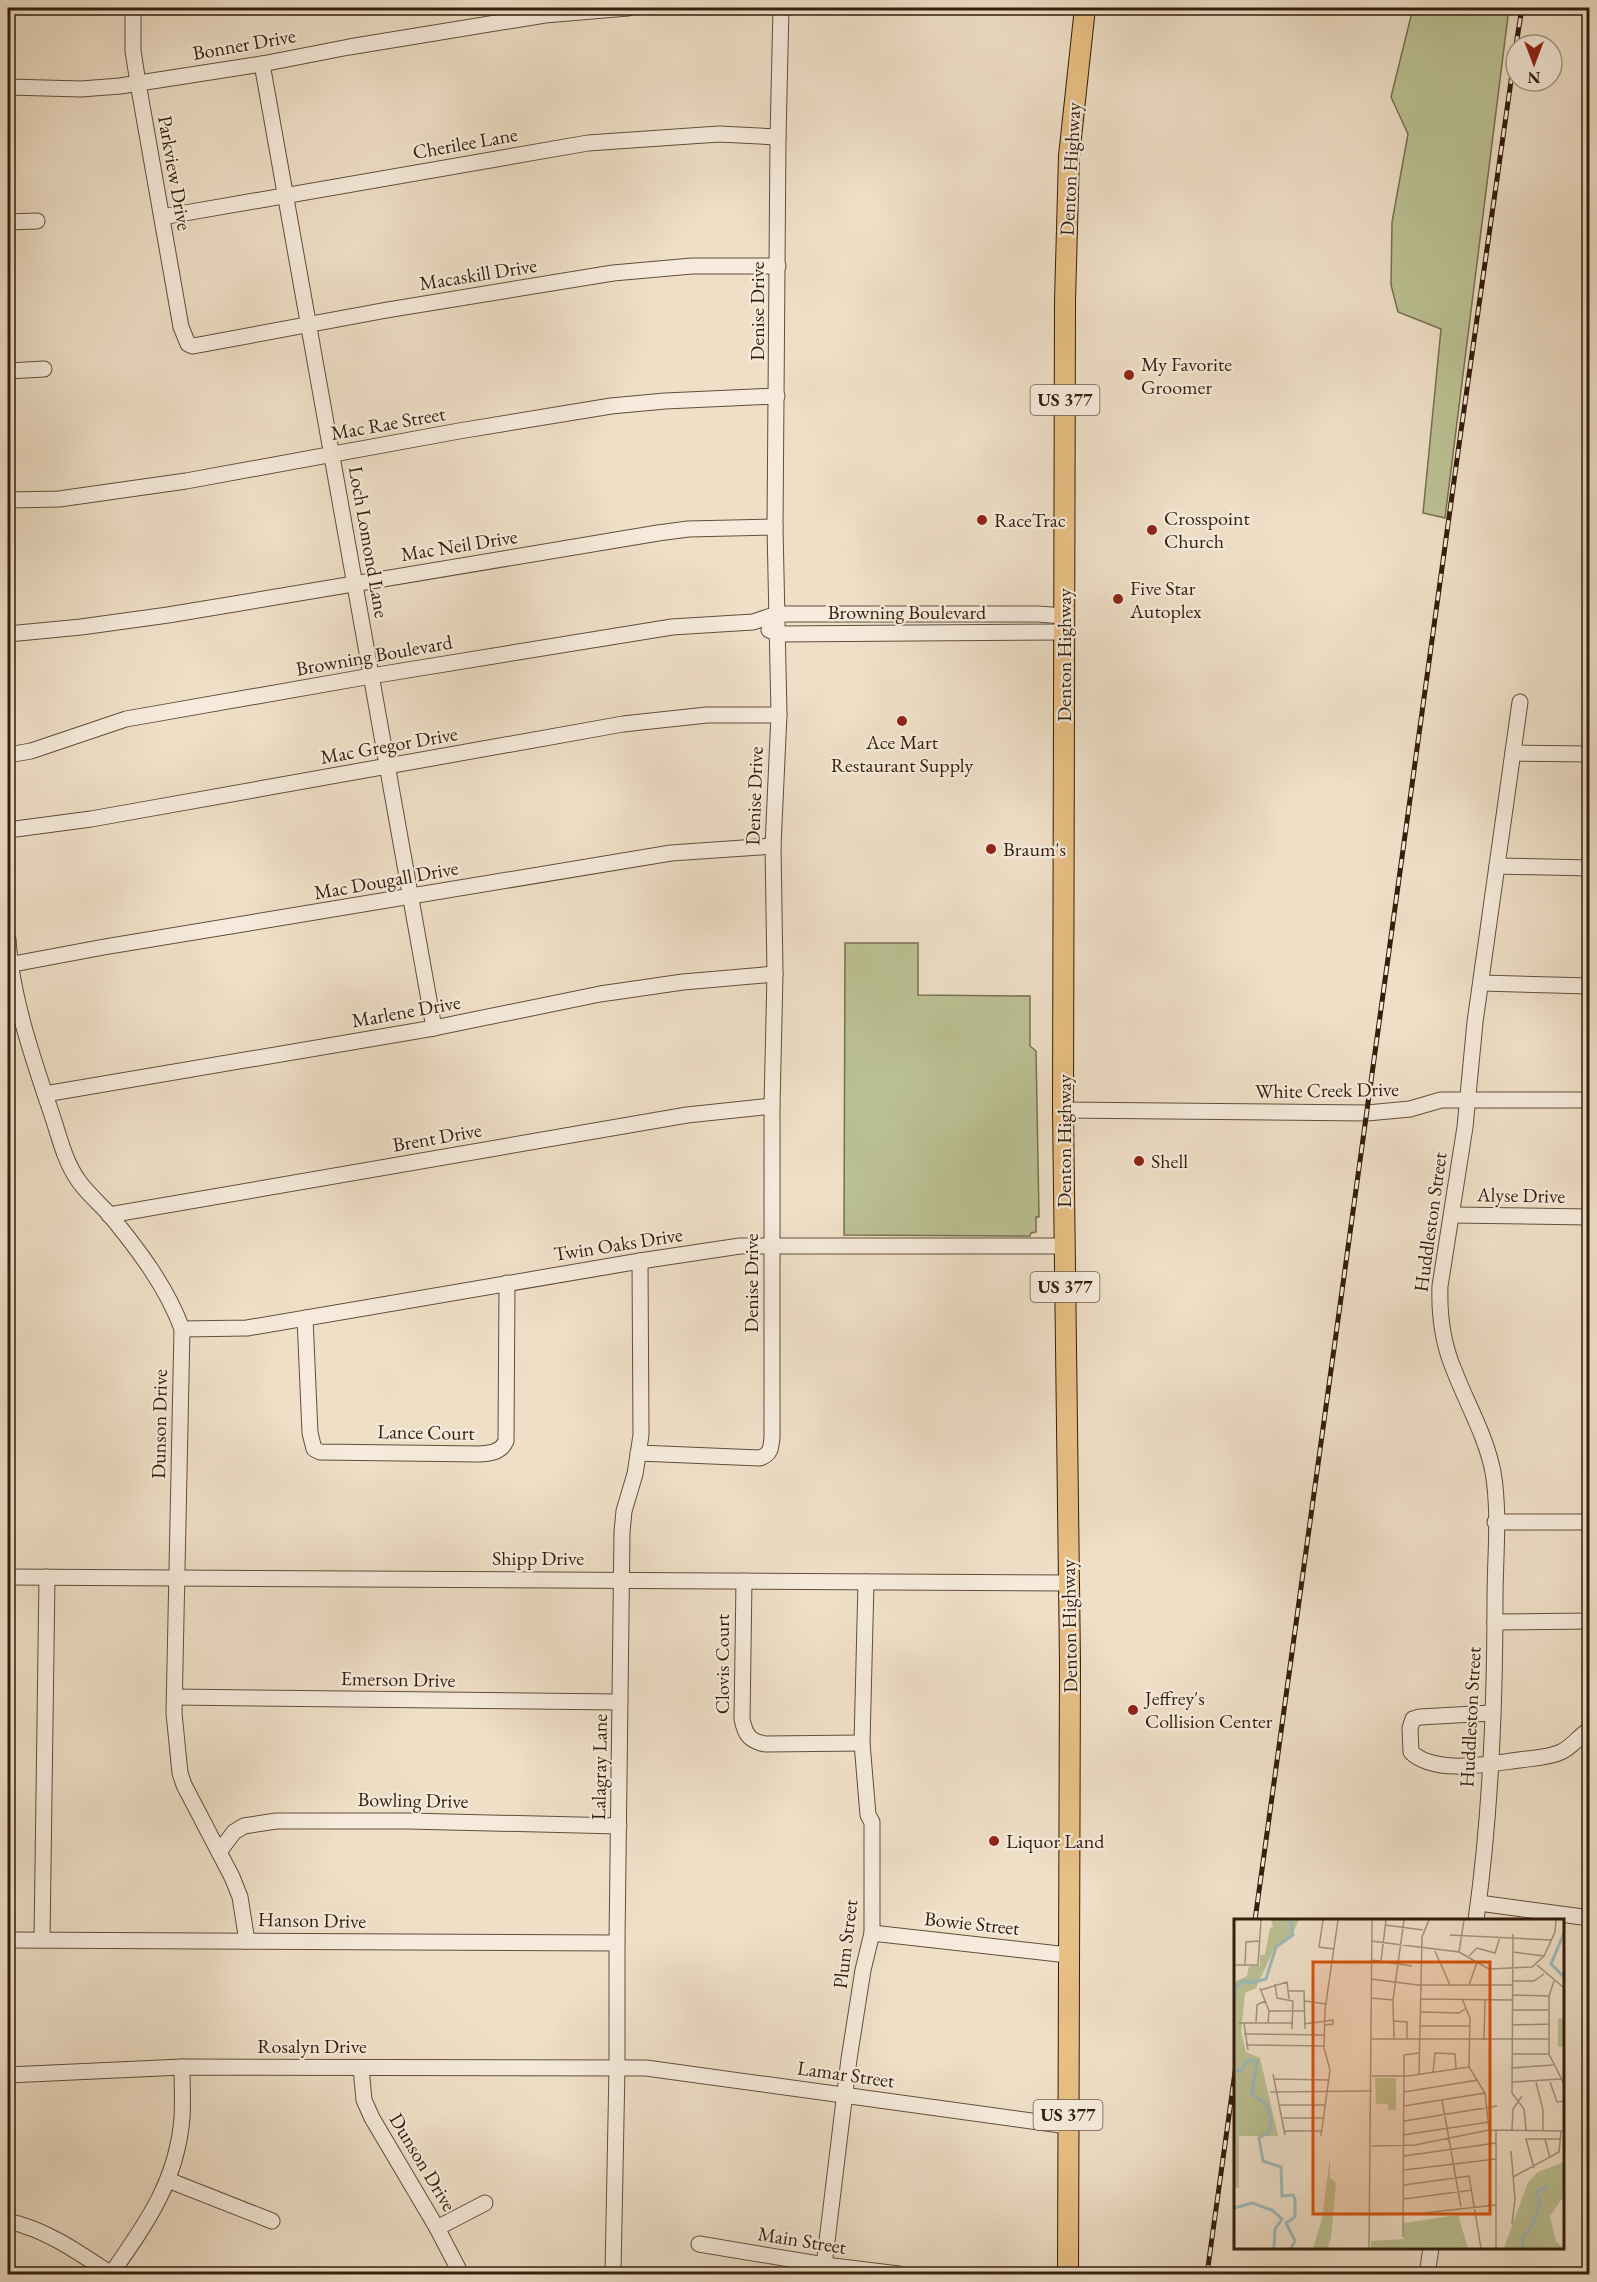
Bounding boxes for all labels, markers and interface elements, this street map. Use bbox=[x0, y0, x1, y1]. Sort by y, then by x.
street label: Bonner Drive bbox=[191, 22, 298, 66]
north arrow bbox=[1504, 33, 1564, 93]
text: N bbox=[1527, 67, 1540, 88]
street label: Denton Highway bbox=[1054, 101, 1086, 236]
street label: Parkview Drive bbox=[152, 114, 198, 233]
street label: Cherilee Lane bbox=[410, 121, 520, 165]
street label: Macaskill Drive bbox=[417, 252, 539, 296]
street label: Denise Drive bbox=[744, 261, 770, 361]
place label: My Favorite Groomer bbox=[1141, 351, 1232, 400]
marker: My Favorite Groomer bbox=[1122, 368, 1136, 382]
road number: US 377 bbox=[1030, 385, 1100, 415]
street label: Mac Rae Street bbox=[329, 400, 448, 446]
street label: Loch Lomond Lane bbox=[343, 464, 395, 620]
place label: Crosspoint Church bbox=[1164, 505, 1250, 554]
place label: RaceTrac bbox=[994, 507, 1066, 533]
marker: RaceTrac bbox=[975, 513, 989, 527]
street label: Mac Neil Drive bbox=[399, 523, 519, 567]
marker: Crosspoint Church bbox=[1145, 523, 1159, 537]
place label: Five Star Autoplex bbox=[1129, 575, 1202, 624]
street label: Denton Highway bbox=[1051, 588, 1077, 722]
marker: Five Star Autoplex bbox=[1111, 592, 1125, 606]
street label: Browning Boulevard bbox=[828, 599, 987, 625]
street label: Browning Boulevard bbox=[294, 628, 455, 682]
marker: Ace Mart Restaurant Supply bbox=[895, 714, 909, 728]
street label: Mac Gregor Drive bbox=[318, 720, 460, 770]
place label: Ace Mart Restaurant Supply bbox=[831, 729, 974, 778]
street label: Denise Drive bbox=[739, 746, 769, 846]
place label: Braum's bbox=[1003, 836, 1066, 862]
marker: Braum's bbox=[984, 842, 998, 856]
street label: Mac Dougall Drive bbox=[312, 854, 460, 906]
street label: Marlene Drive bbox=[350, 989, 463, 1033]
street label: Denton Highway bbox=[1051, 1074, 1077, 1208]
street label: White Creek Drive bbox=[1255, 1076, 1399, 1104]
street label: Brent Drive bbox=[391, 1116, 484, 1158]
place label: Shell bbox=[1151, 1148, 1188, 1174]
street label: Huddleston Street bbox=[1407, 1150, 1453, 1293]
marker: Shell bbox=[1132, 1154, 1146, 1168]
street label: Alyse Drive bbox=[1476, 1181, 1566, 1209]
street label: Twin Oaks Drive bbox=[552, 1221, 685, 1267]
street label: Denise Drive bbox=[738, 1233, 764, 1333]
road number: US 377 bbox=[1030, 1272, 1100, 1302]
street label: Dunson Drive bbox=[145, 1369, 173, 1479]
street label: Lance Court bbox=[377, 1418, 476, 1446]
street label: Shipp Drive bbox=[492, 1545, 584, 1571]
street label: Denton Highway bbox=[1055, 1559, 1083, 1693]
street label: Clovis Court bbox=[709, 1613, 735, 1714]
street label: Huddleston Street bbox=[1453, 1645, 1487, 1788]
street label: Emerson Drive bbox=[340, 1665, 456, 1693]
place label: Jeffrey's Collision Center bbox=[1143, 1685, 1273, 1734]
marker: Jeffrey's Collision Center bbox=[1126, 1703, 1140, 1717]
street label: Lalagray Lane bbox=[585, 1713, 613, 1820]
street label: Bowling Drive bbox=[357, 1786, 469, 1814]
place label: Liquor Land bbox=[1006, 1828, 1105, 1854]
marker: Liquor Land bbox=[987, 1834, 1001, 1848]
street label: Plum Street bbox=[827, 1897, 863, 1990]
street label: Bowie Street bbox=[923, 1905, 1022, 1941]
street label: Hanson Drive bbox=[258, 1906, 367, 1934]
inset map bbox=[1234, 1919, 1564, 2249]
street label: Rosalyn Drive bbox=[257, 2033, 367, 2059]
street label: Lamar Street bbox=[796, 2054, 897, 2094]
road number: US 377 bbox=[1034, 2100, 1102, 2130]
street label: Dunson Drive bbox=[384, 2108, 463, 2216]
street label: Main Street bbox=[756, 2220, 849, 2260]

